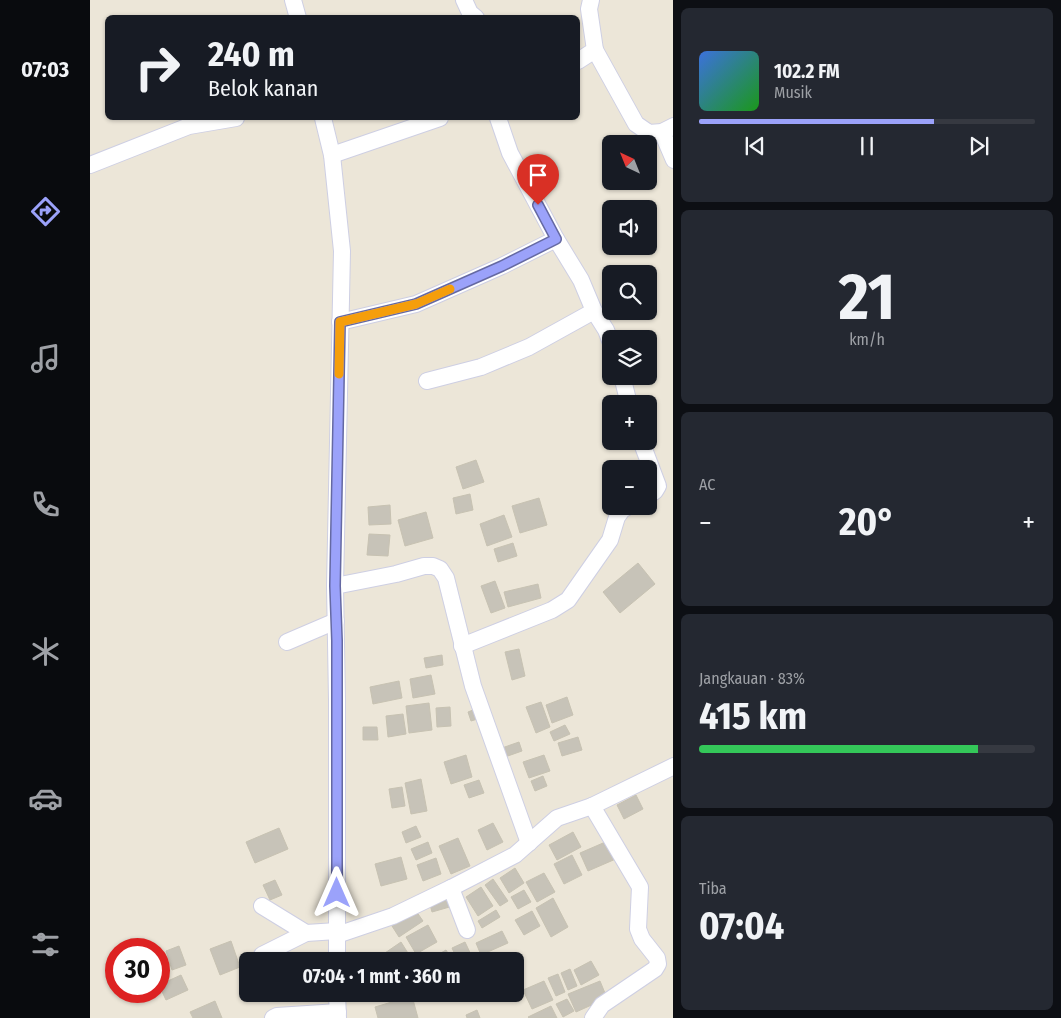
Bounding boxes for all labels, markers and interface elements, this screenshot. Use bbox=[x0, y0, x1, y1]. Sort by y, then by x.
text: 240 m bbox=[208, 33, 295, 75]
icon: right bbox=[125, 35, 190, 100]
text: 07:03 bbox=[21, 56, 69, 83]
text: 102.2 FM bbox=[774, 60, 840, 83]
text: Belok kanan bbox=[208, 75, 318, 102]
text: Musik bbox=[774, 83, 812, 102]
icon: previous bbox=[741, 132, 769, 160]
icon: pause bbox=[853, 132, 881, 160]
icon: next bbox=[965, 132, 993, 160]
north arrow bbox=[602, 135, 658, 190]
map controls bbox=[602, 135, 657, 515]
pin bbox=[517, 154, 559, 205]
icon: arrive bbox=[524, 161, 552, 189]
icon: directions bbox=[28, 194, 63, 229]
button: sound bbox=[602, 200, 657, 255]
text: 21 bbox=[839, 258, 895, 336]
button: search bbox=[602, 265, 657, 320]
button: layers bbox=[602, 330, 657, 385]
text: km/h bbox=[849, 330, 885, 349]
icon: music bbox=[28, 341, 63, 376]
button: + bbox=[602, 395, 657, 450]
button: − bbox=[602, 460, 657, 515]
text: AC bbox=[699, 475, 715, 494]
icon: phone bbox=[28, 487, 63, 522]
text: 20° bbox=[839, 499, 895, 545]
text: − bbox=[699, 506, 712, 539]
text: + bbox=[1022, 506, 1035, 539]
icon: climate bbox=[28, 634, 63, 669]
text: Jangkauan · 83% bbox=[699, 669, 805, 688]
text: 415 km bbox=[699, 693, 807, 739]
icon: car bbox=[28, 781, 63, 816]
position arrow bbox=[310, 866, 362, 918]
text: Tiba bbox=[699, 879, 727, 898]
text: 07:04 bbox=[699, 903, 784, 949]
icon: filters bbox=[28, 927, 63, 962]
speed limit sign: 30 bbox=[105, 938, 170, 1003]
text: 07:04 · 1 mnt · 360 m bbox=[302, 965, 461, 988]

